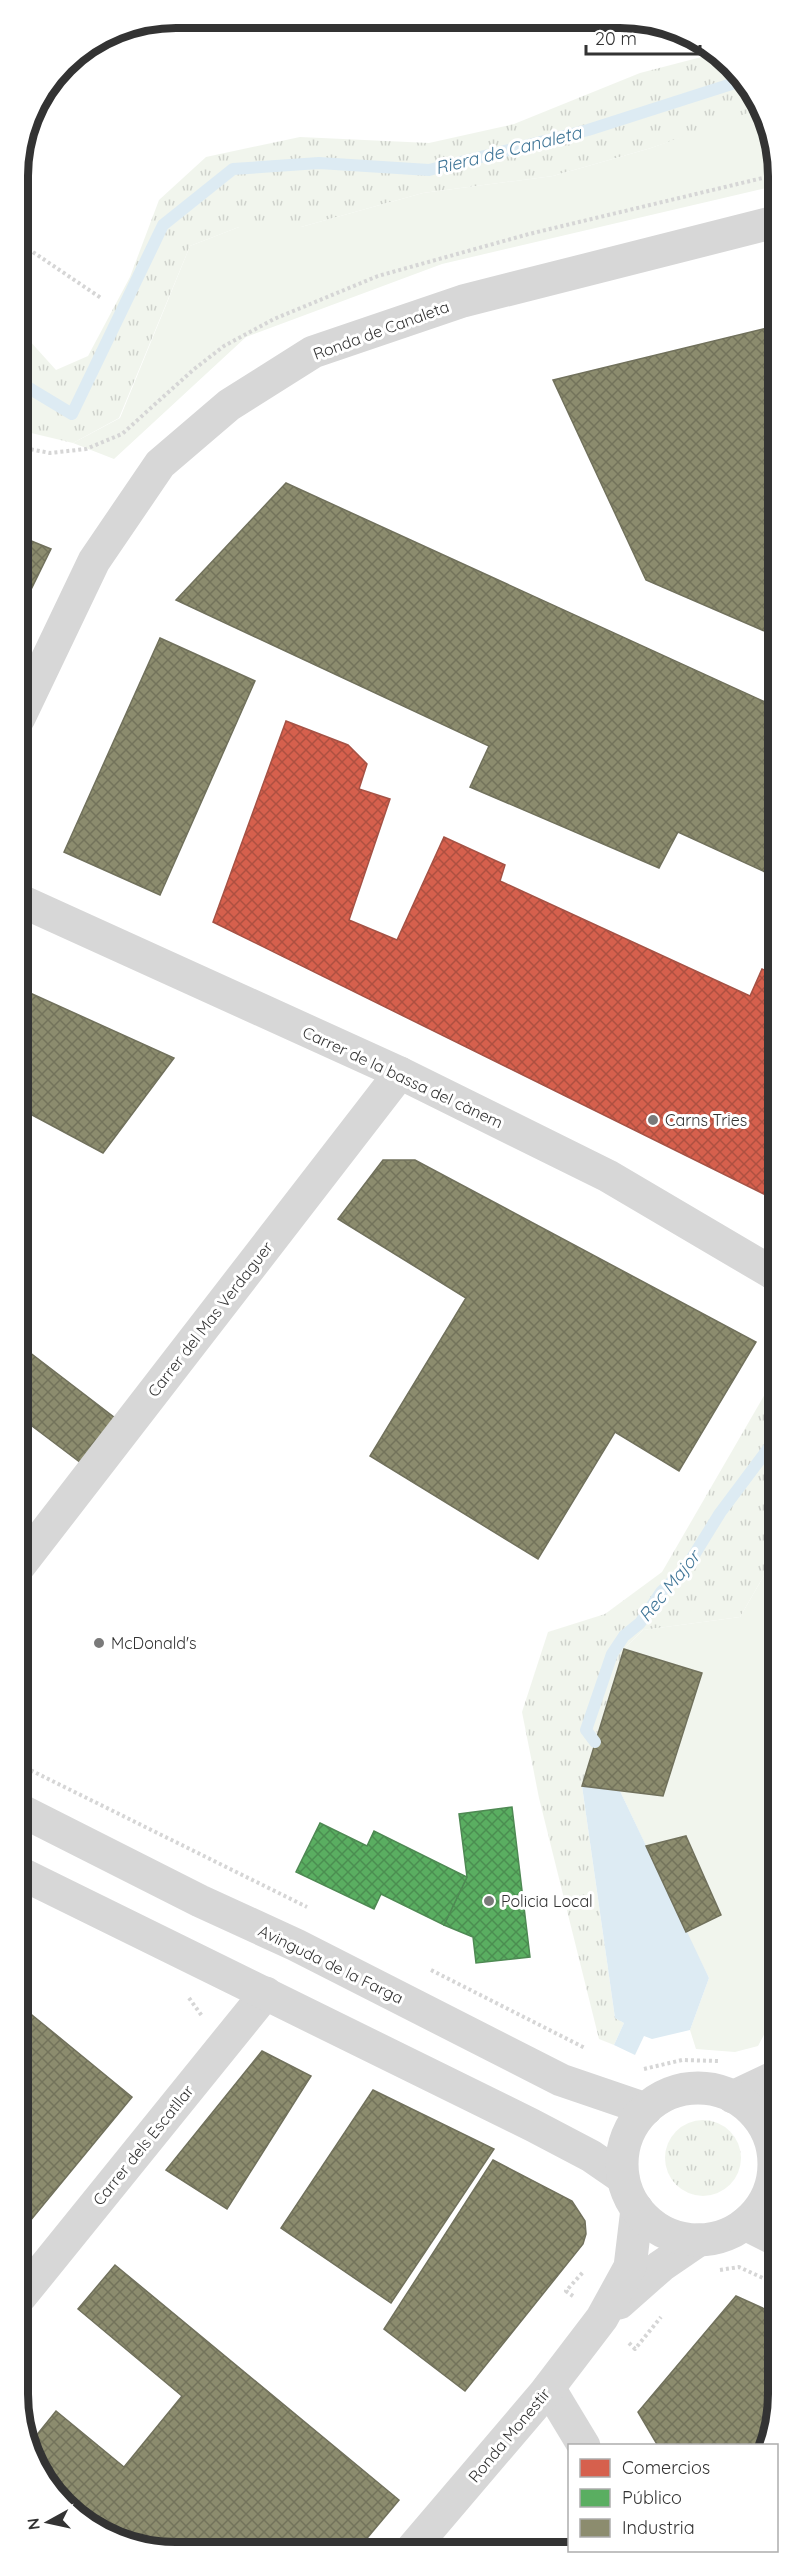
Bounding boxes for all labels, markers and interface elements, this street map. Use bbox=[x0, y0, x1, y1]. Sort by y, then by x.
scale bar bbox=[586, 18, 700, 56]
text: 20 m bbox=[595, 27, 637, 50]
water label: Riera de Canaleta bbox=[433, 120, 584, 179]
street label: Ronda de Canaleta bbox=[310, 296, 452, 364]
street label: Carrer de la bassa del cànem bbox=[300, 1022, 506, 1132]
place label: Carns Tries bbox=[665, 1110, 747, 1130]
marker: Carns Tries bbox=[646, 1113, 660, 1127]
street label: Carrer del Mas Verdaguer bbox=[143, 1237, 277, 1401]
water label: Rec Major bbox=[633, 1544, 706, 1626]
place label: McDonald's bbox=[111, 1633, 197, 1653]
marker: McDonald's bbox=[92, 1636, 106, 1650]
place label: Policia Local bbox=[501, 1891, 593, 1911]
marker: Policia Local bbox=[482, 1894, 496, 1908]
street label: Avinguda de la Farga bbox=[255, 1920, 407, 2008]
street label: Carrer dels Escatllar bbox=[88, 2081, 198, 2209]
street label: Ronda Monestir bbox=[464, 2384, 554, 2486]
legend bbox=[568, 2444, 778, 2552]
text: Comercios bbox=[622, 2456, 710, 2479]
text: Público bbox=[622, 2486, 682, 2509]
north arrow bbox=[18, 2492, 78, 2552]
text: Industria bbox=[622, 2516, 695, 2539]
text: N bbox=[22, 2517, 44, 2531]

